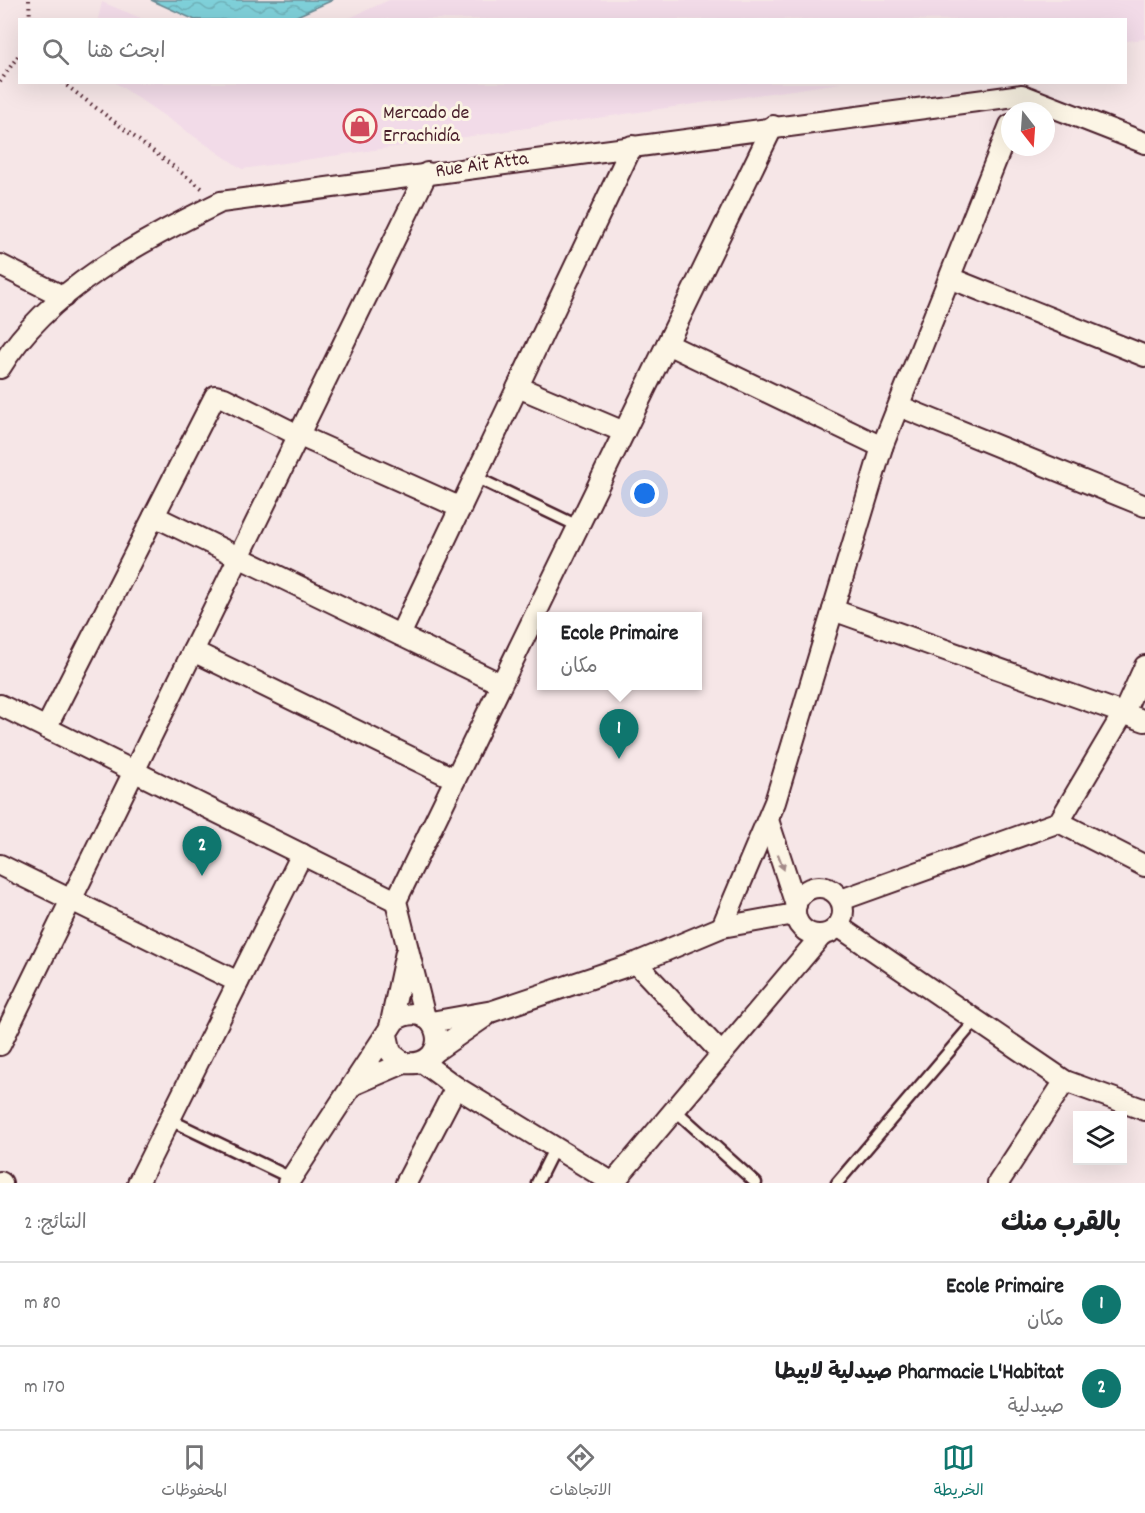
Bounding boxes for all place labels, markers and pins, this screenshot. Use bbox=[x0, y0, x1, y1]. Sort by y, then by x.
place label: Mercado de Errachidía bbox=[383, 100, 470, 151]
shop icon: Mercado de Errachidía bbox=[342, 108, 378, 144]
pin: 1 bbox=[600, 710, 638, 759]
pin: 2 bbox=[182, 826, 222, 876]

